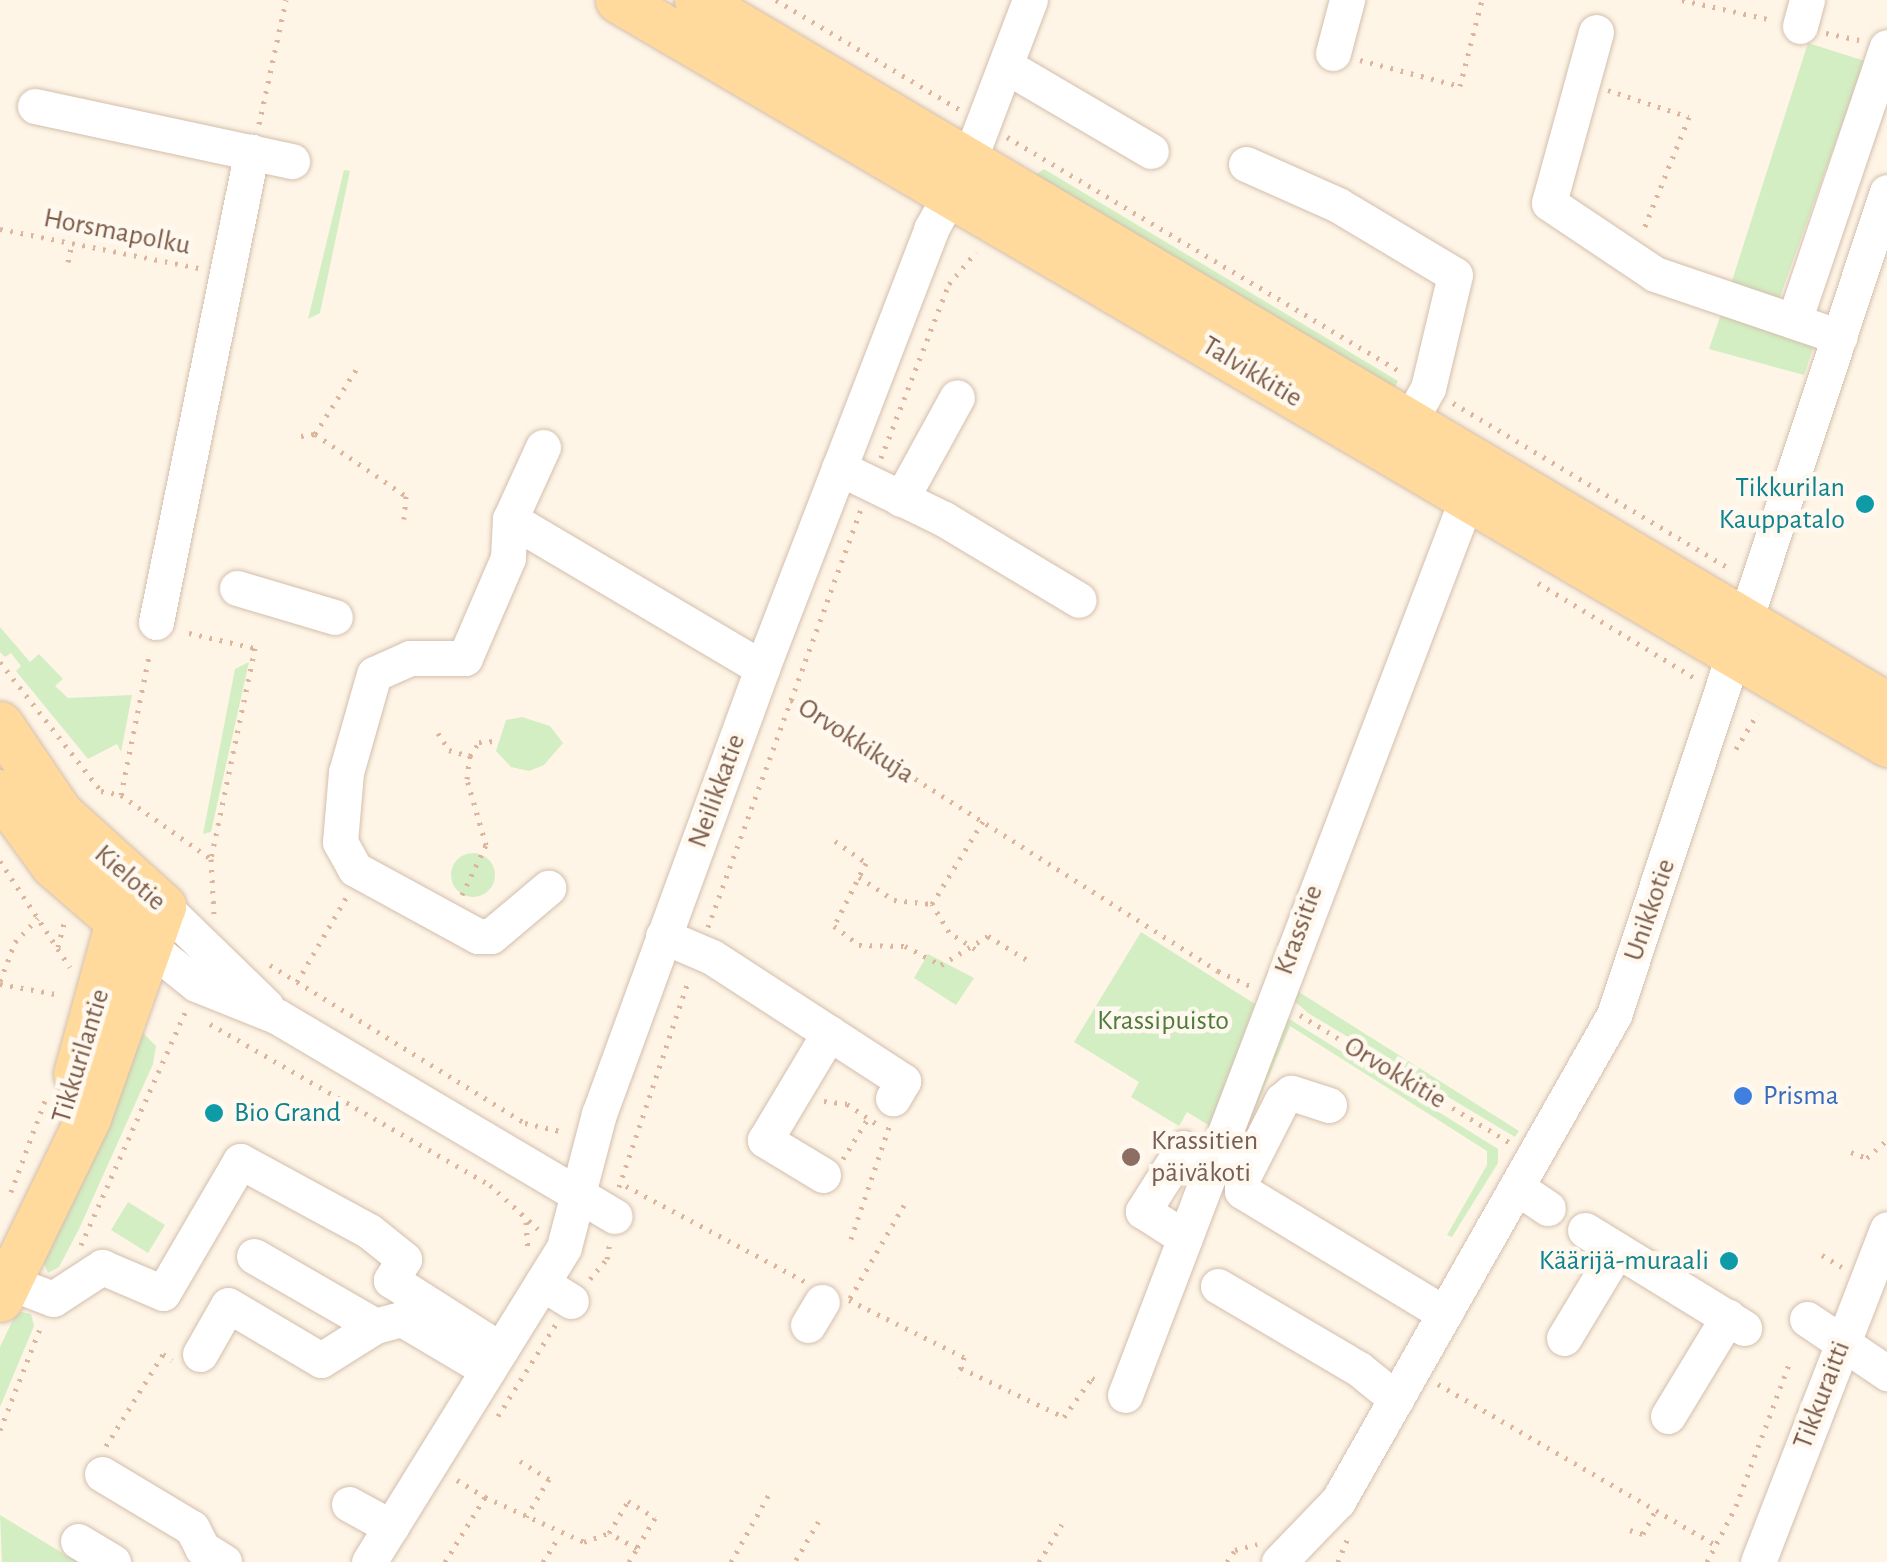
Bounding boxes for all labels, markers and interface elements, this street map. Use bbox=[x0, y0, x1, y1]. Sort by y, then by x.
street label: Horsmapolku bbox=[41, 201, 193, 263]
street label: Talvikkitie bbox=[1196, 329, 1308, 415]
place label: Tikkurilan Kauppatalo bbox=[1719, 471, 1845, 537]
marker: Tikkurilan Kauppatalo bbox=[1854, 493, 1876, 515]
street label: Orvokkikuja bbox=[791, 691, 921, 791]
street label: Neilikkatie bbox=[681, 730, 753, 852]
street label: Kielotie bbox=[87, 838, 173, 918]
street label: Unikkotie bbox=[1617, 855, 1683, 965]
street label: Krassitie bbox=[1267, 881, 1331, 979]
street label: Tikkurilantie bbox=[45, 985, 117, 1127]
park label: Krassipuisto bbox=[1097, 1004, 1229, 1038]
street label: Orvokkitie bbox=[1338, 1029, 1452, 1117]
place label: Prisma bbox=[1763, 1079, 1839, 1113]
marker: Prisma bbox=[1732, 1085, 1754, 1107]
place label: Bio Grand bbox=[234, 1096, 341, 1130]
marker: Bio Grand bbox=[203, 1102, 225, 1124]
place label: Krassitien päiväkoti bbox=[1151, 1124, 1258, 1190]
marker: Krassitien päiväkoti bbox=[1120, 1146, 1142, 1168]
place label: Käärijä-muraali bbox=[1539, 1244, 1709, 1278]
marker: Käärijä-muraali bbox=[1718, 1250, 1740, 1272]
street label: Tikkuraitti bbox=[1786, 1336, 1858, 1454]

